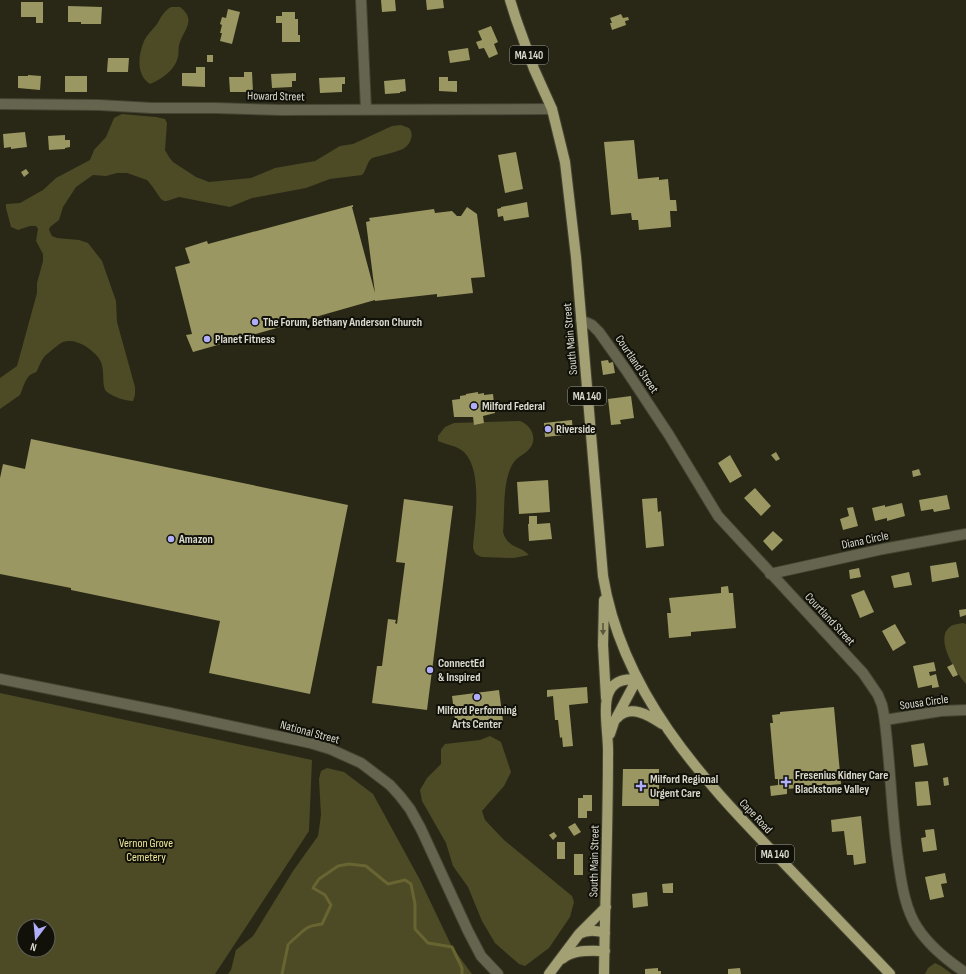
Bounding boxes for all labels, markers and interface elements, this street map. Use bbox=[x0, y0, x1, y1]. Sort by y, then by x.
road number: MA 140 bbox=[510, 46, 548, 64]
street label: Howard Street bbox=[247, 88, 305, 105]
street label: South Main Street bbox=[560, 302, 581, 376]
place label: The Forum, Bethany Anderson Church bbox=[263, 315, 422, 330]
marker: The Forum, Bethany Anderson Church bbox=[250, 317, 260, 327]
place label: Planet Fitness bbox=[215, 332, 275, 347]
street label: Courtland Street bbox=[612, 332, 662, 397]
marker: Planet Fitness bbox=[202, 334, 212, 344]
road number: MA 140 bbox=[568, 387, 606, 405]
place label: Milford Federal bbox=[482, 399, 545, 414]
marker: Milford Federal bbox=[469, 401, 479, 411]
place label: Riverside bbox=[556, 422, 595, 437]
marker: Riverside bbox=[543, 424, 553, 434]
street label: Diana Circle bbox=[840, 528, 890, 553]
place label: Amazon bbox=[178, 532, 213, 547]
marker: Amazon bbox=[166, 534, 176, 544]
street label: Courtland Street bbox=[801, 590, 858, 649]
one-way arrow bbox=[600, 623, 606, 636]
place label: ConnectEd & Inspired bbox=[438, 656, 484, 685]
marker: ConnectEd & Inspired bbox=[425, 665, 435, 675]
marker: Milford Performing Arts Center bbox=[472, 692, 482, 702]
street label: Sousa Circle bbox=[899, 692, 950, 713]
place label: Milford Performing Arts Center bbox=[437, 703, 517, 732]
street label: National Street bbox=[279, 717, 342, 748]
place label: Fresenius Kidney Care Blackstone Valley bbox=[795, 768, 888, 797]
place label: Milford Regional Urgent Care bbox=[650, 772, 718, 801]
marker: Fresenius Kidney Care Blackstone Valley bbox=[780, 776, 792, 788]
marker: Milford Regional Urgent Care bbox=[635, 780, 647, 792]
street label: Cape Road bbox=[736, 796, 775, 837]
street label: South Main Street bbox=[586, 824, 603, 897]
park label: Vernon Grove Cemetery bbox=[119, 836, 173, 865]
road number: MA 140 bbox=[756, 845, 794, 863]
north arrow bbox=[16, 918, 56, 958]
text: N bbox=[29, 940, 38, 954]

